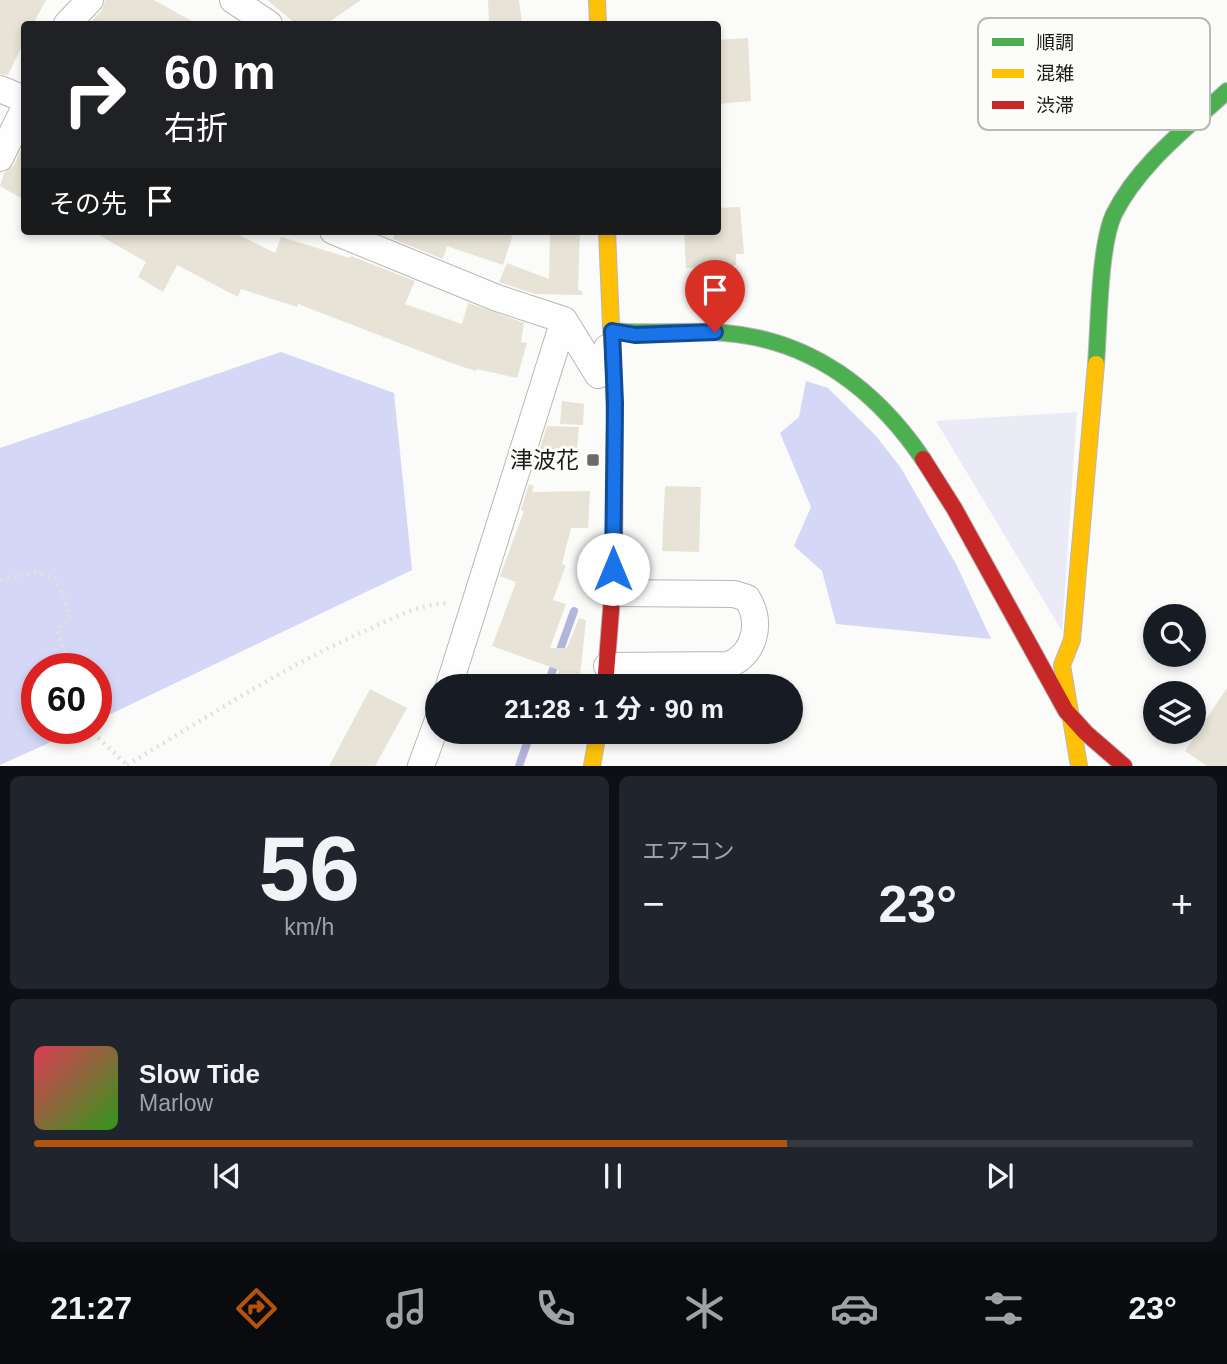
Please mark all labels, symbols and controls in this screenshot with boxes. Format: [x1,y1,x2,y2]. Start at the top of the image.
legend [978,18,1210,130]
text: 順調 [1036,32,1074,53]
text: 60 m [164,45,276,99]
icon: right [49,49,140,140]
text: 混雑 [1036,63,1074,84]
text: 渋滞 [1036,95,1074,116]
text: 右折 [164,110,228,146]
icon: arrive [141,182,179,220]
text: その先 [49,189,127,219]
pin [685,260,745,332]
icon: arrive [696,271,734,309]
place label: 津波花 [510,447,579,473]
marker: 津波花 [585,452,601,468]
position arrow [576,532,650,606]
map controls [1143,604,1206,744]
button: search [1143,604,1206,667]
speed limit sign: 60 [21,653,112,744]
button: layers [1143,681,1206,744]
text: 21:28 · 1 分 · 90 m [504,694,724,724]
text: 56 [259,818,360,919]
text: エアコン [643,838,735,864]
text: 23° [878,875,957,933]
text: − [643,883,665,925]
text: + [1171,883,1193,925]
text: km/h [284,914,334,940]
text: Slow Tide [139,1059,260,1089]
text: Marlow [139,1090,213,1116]
icon: previous [208,1157,246,1195]
icon: pause [594,1157,632,1195]
icon: next [981,1157,1019,1195]
icon: directions [232,1284,281,1333]
icon: music [382,1284,431,1333]
icon: phone [531,1284,580,1333]
icon: climate [680,1284,729,1333]
icon: car [830,1284,879,1333]
icon: filters [979,1284,1028,1333]
text: 21:27 [50,1290,132,1326]
text: 23° [1128,1290,1177,1326]

